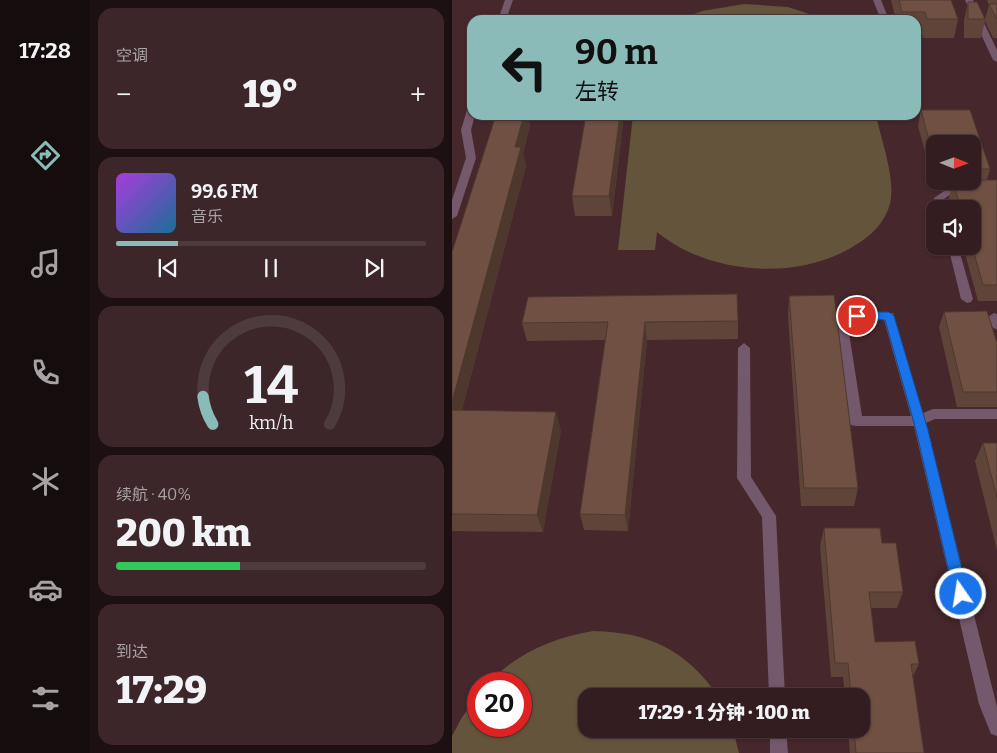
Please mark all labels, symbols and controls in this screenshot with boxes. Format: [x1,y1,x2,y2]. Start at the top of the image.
text: 90 m [575,31,658,73]
icon: left [492,35,557,100]
text: 17:28 [19,37,71,64]
text: 空调 [116,46,148,65]
text: 19° [243,71,299,117]
text: − [116,78,131,111]
text: + [410,78,426,111]
text: 左转 [575,78,619,105]
north arrow [926,135,981,190]
map controls [926,135,981,255]
icon: directions [28,138,63,173]
text: 99.6 FM [191,180,258,203]
button: sound [926,200,981,255]
text: 音乐 [191,207,223,226]
icon: music [28,246,63,281]
icon: previous [154,254,182,282]
icon: pause [257,254,285,282]
icon: next [360,254,388,282]
pin [836,295,878,337]
icon: arrive [843,302,871,330]
text: 14 [244,354,298,417]
icon: phone [28,355,63,390]
text: km/h [249,412,293,434]
icon: climate [28,464,63,499]
text: 续航 · 40% [116,485,191,504]
text: 200 km [116,510,251,556]
position arrow [934,567,986,619]
icon: car [28,572,63,607]
text: 到达 [116,642,148,661]
text: 17:29 [116,667,207,713]
speed limit sign: 20 [467,672,532,737]
icon: filters [28,681,63,716]
text: 17:29 · 1 分钟 · 100 m [638,701,810,724]

